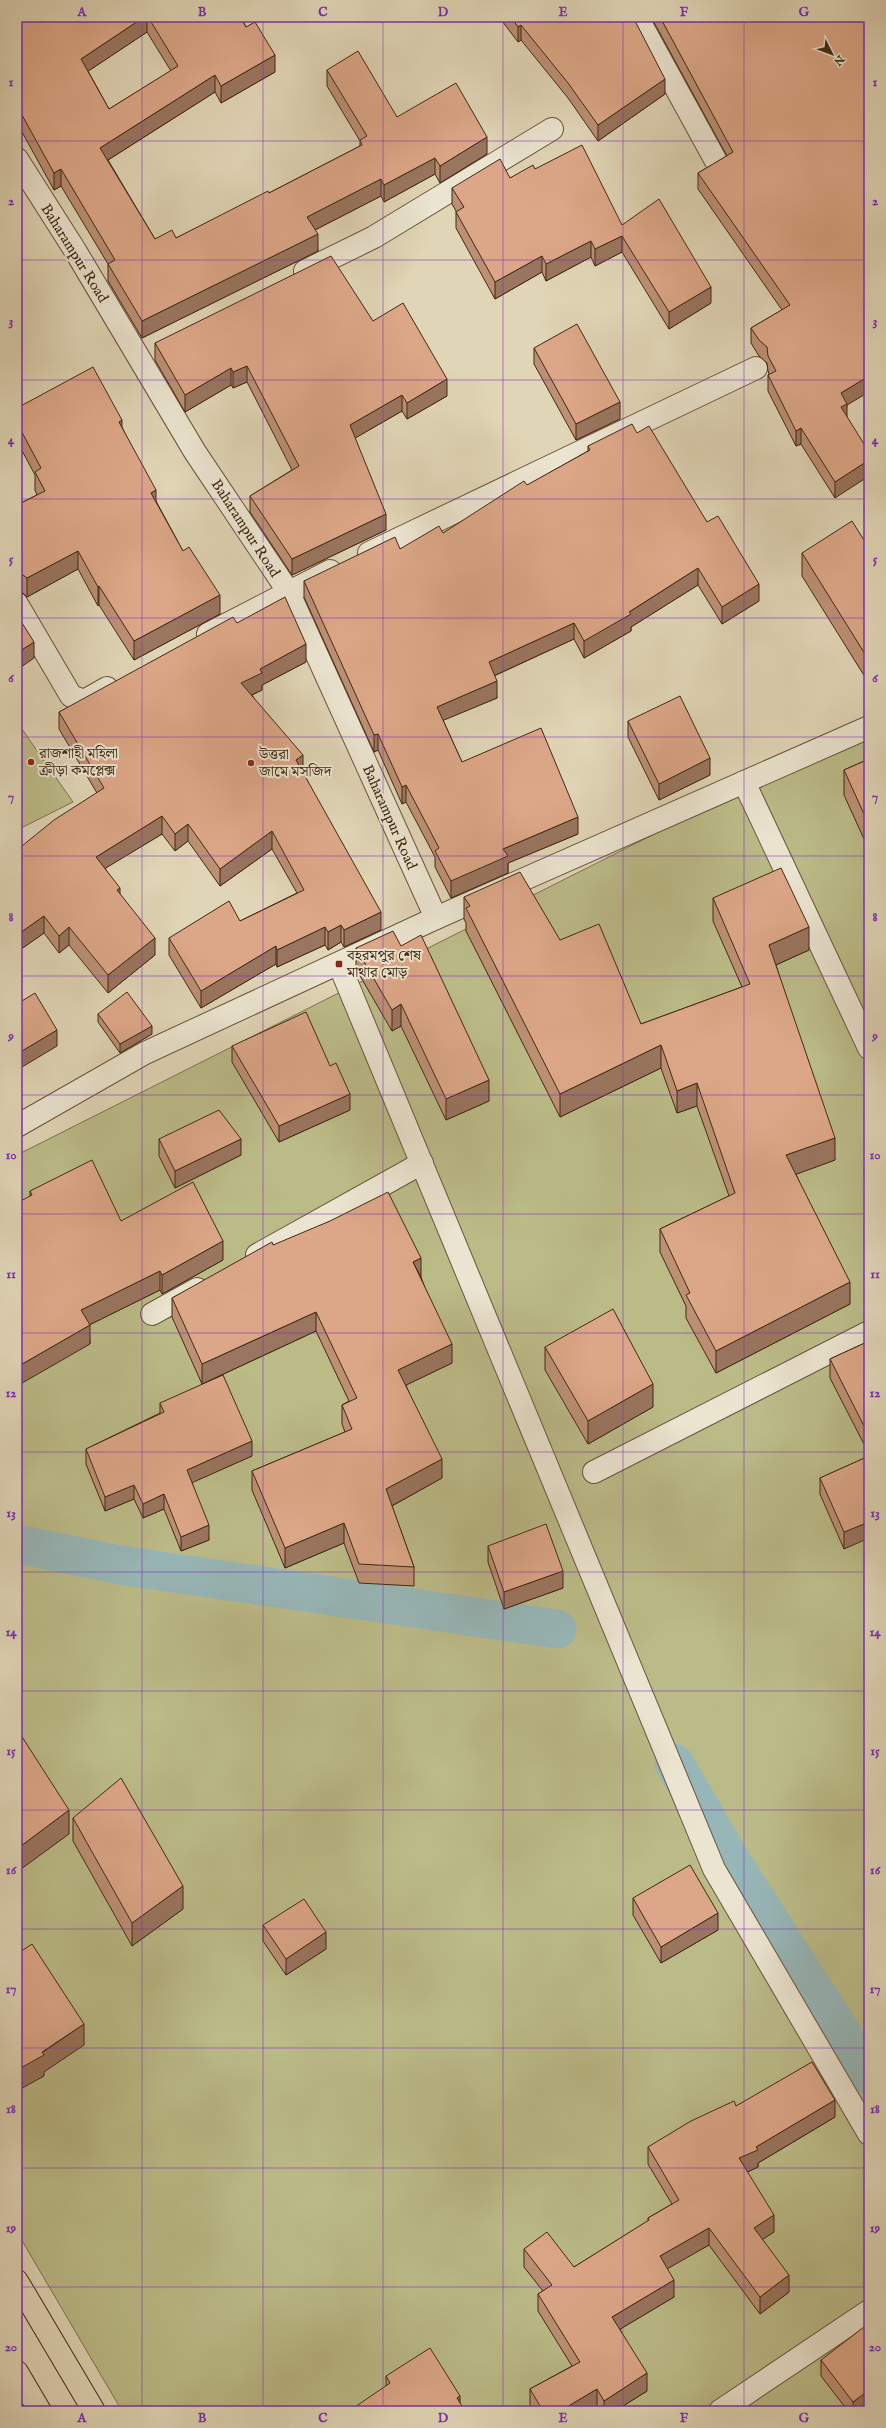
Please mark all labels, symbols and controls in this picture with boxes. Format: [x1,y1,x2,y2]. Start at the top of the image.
text: A [77,4,88,21]
text: B [198,4,207,21]
text: C [318,4,328,21]
text: D [438,4,449,21]
text: E [558,4,568,21]
text: F [680,4,689,21]
text: G [799,4,810,21]
north arrow [812,34,852,74]
text: N [830,51,848,69]
text: 1 [9,74,14,91]
text: 1 [873,74,878,91]
text: 2 [8,193,14,210]
text: 2 [872,193,878,210]
street label: Baharampur Road [37,200,113,307]
text: 3 [9,313,14,330]
text: 3 [873,313,878,330]
text: 4 [8,432,15,449]
text: 4 [872,432,879,449]
street label: Baharampur Road [207,476,285,582]
text: 5 [9,551,14,568]
text: 5 [873,551,878,568]
text: 6 [8,670,14,687]
text: 6 [872,670,878,687]
place label: রাজশাহী মহিলা ক্রীড়া কমপ্লেক্স [38,744,118,780]
place label: উত্তরা জামে মসজিদ [258,745,333,781]
marker: রাজশাহী মহিলা ক্রীড়া কমপ্লেক্স [26,757,36,767]
marker: উত্তরা জামে মসজিদ [246,758,256,768]
street label: Baharampur Road [358,762,422,874]
text: 7 [8,789,14,806]
text: 7 [872,789,878,806]
text: 8 [8,909,14,926]
text: 8 [872,909,878,926]
place label: বহরমপুর শেষ মাথার মোড় [346,946,422,982]
marker: বহরমপুর শেষ মাথার মোড় [334,959,344,969]
text: 9 [7,1028,14,1045]
text: 9 [871,1028,878,1045]
text: 10 [5,1147,17,1164]
text: 10 [869,1147,881,1164]
text: 11 [6,1266,16,1283]
text: 11 [870,1266,880,1283]
text: 12 [6,1385,16,1402]
text: 12 [870,1385,880,1402]
text: 13 [6,1505,16,1522]
text: 13 [870,1505,880,1522]
text: 14 [5,1624,17,1641]
text: 14 [869,1624,881,1641]
text: 15 [6,1743,16,1760]
text: 15 [870,1743,880,1760]
text: 16 [6,1862,17,1879]
text: 16 [870,1862,881,1879]
text: 17 [6,1981,16,1998]
text: 17 [870,1981,880,1998]
text: 18 [6,2101,16,2118]
text: 18 [870,2101,880,2118]
text: 19 [6,2220,17,2237]
text: 19 [870,2220,881,2237]
text: 20 [5,2339,17,2356]
text: 20 [869,2339,881,2356]
text: A [77,2410,88,2427]
text: B [198,2410,207,2427]
text: C [318,2410,328,2427]
text: D [438,2410,449,2427]
text: E [558,2410,568,2427]
text: F [680,2410,689,2427]
text: G [799,2410,810,2427]

